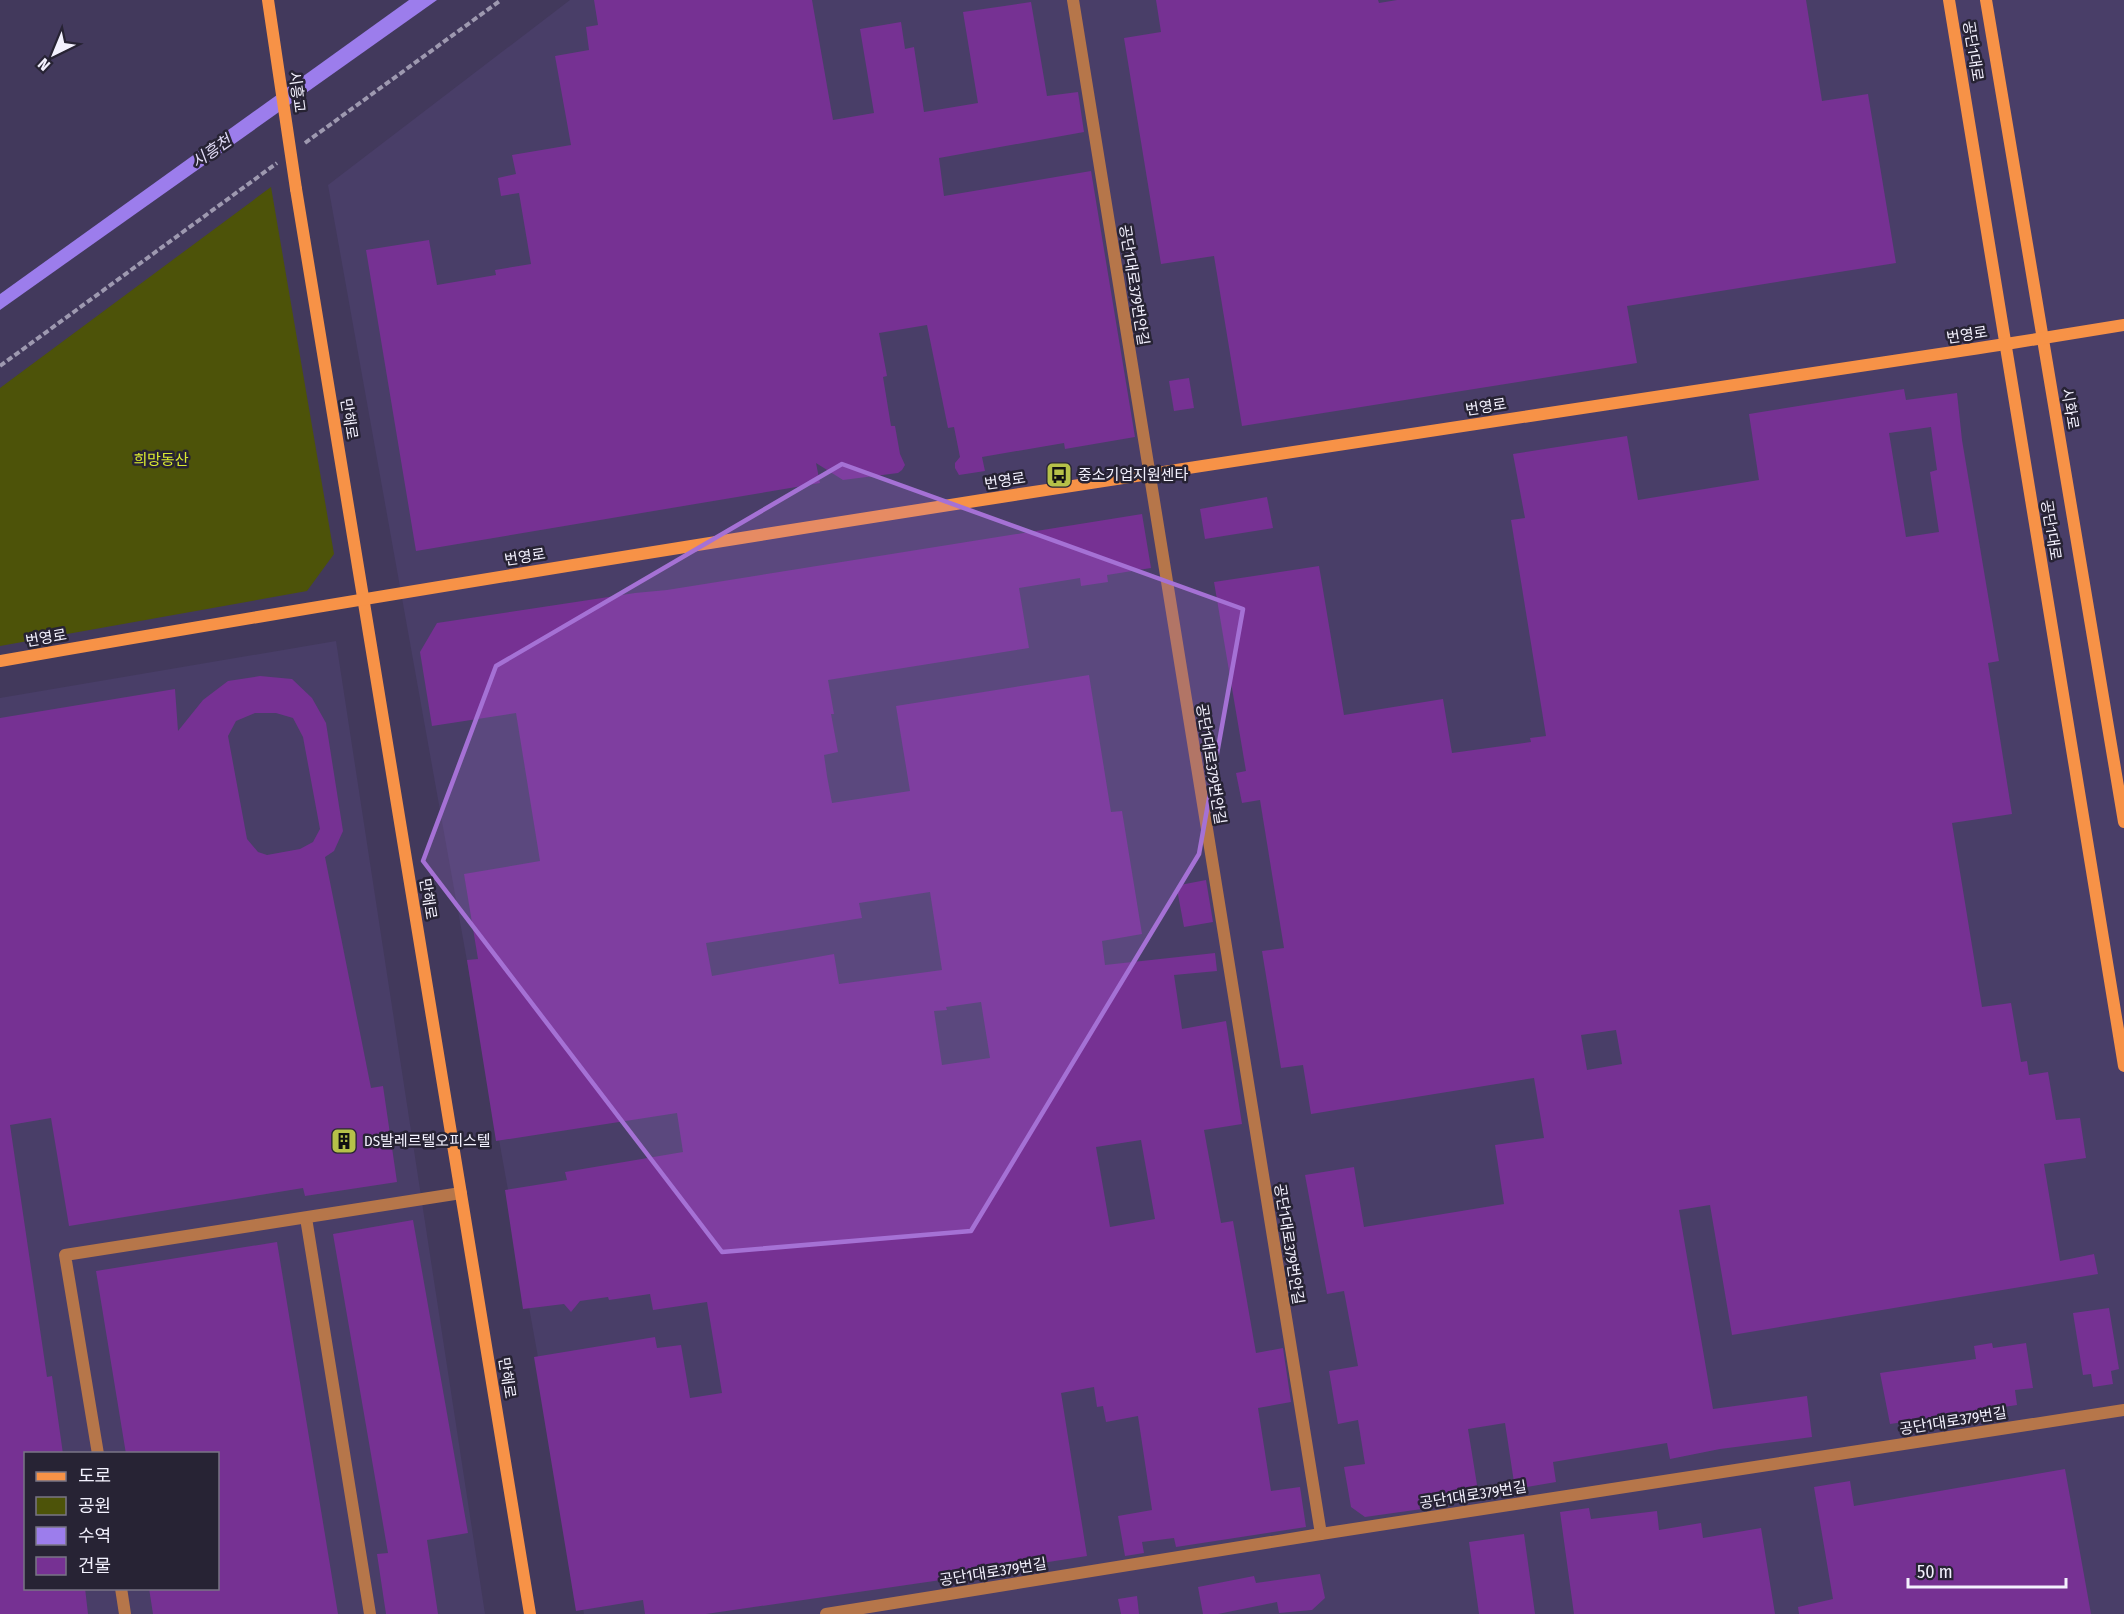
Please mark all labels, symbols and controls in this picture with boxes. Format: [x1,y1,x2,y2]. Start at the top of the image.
street label: 공단1대로 [1959,19,1987,83]
north arrow [24,24,84,84]
text: N [34,54,54,75]
street label: 시흥교 [285,70,309,114]
water label: 시흥천 [188,130,237,172]
street label: 공단1대로379번안길 [1116,223,1152,347]
street label: 번영로 [1945,323,1989,347]
street label: 시화로 [2058,387,2082,431]
street label: 번영로 [1464,395,1508,419]
street label: 만해로 [337,397,361,441]
park label: 희망동산 [133,451,189,469]
bus stop icon: 중소기업지원센타 [1044,460,1074,490]
place label: 중소기업지원센타 [1078,466,1189,484]
street label: 번영로 [983,469,1027,493]
street label: 공단1대로 [2037,498,2065,562]
street label: 번영로 [503,545,547,569]
street label: 번영로 [24,626,68,650]
street label: 공단1대로379번안길 [1193,702,1229,826]
street label: 만해로 [416,877,440,921]
building icon: DS발레르텔오피스텔 [329,1126,359,1156]
place label: DS발레르텔오피스텔 [364,1132,491,1150]
street label: 공단1대로379번안길 [1271,1182,1307,1306]
street label: 만해로 [495,1356,519,1400]
street label: 공단1대로379번길 [1898,1404,2008,1438]
legend [24,1452,219,1590]
text: 도로 [78,1465,111,1487]
street label: 공단1대로379번길 [1418,1478,1528,1512]
text: 공원 [78,1495,111,1517]
text: 수역 [78,1525,111,1547]
scale bar [1908,1551,2066,1589]
text: 건물 [78,1555,111,1577]
street label: 공단1대로379번길 [938,1555,1048,1589]
text: 50 m [1917,1561,1953,1583]

